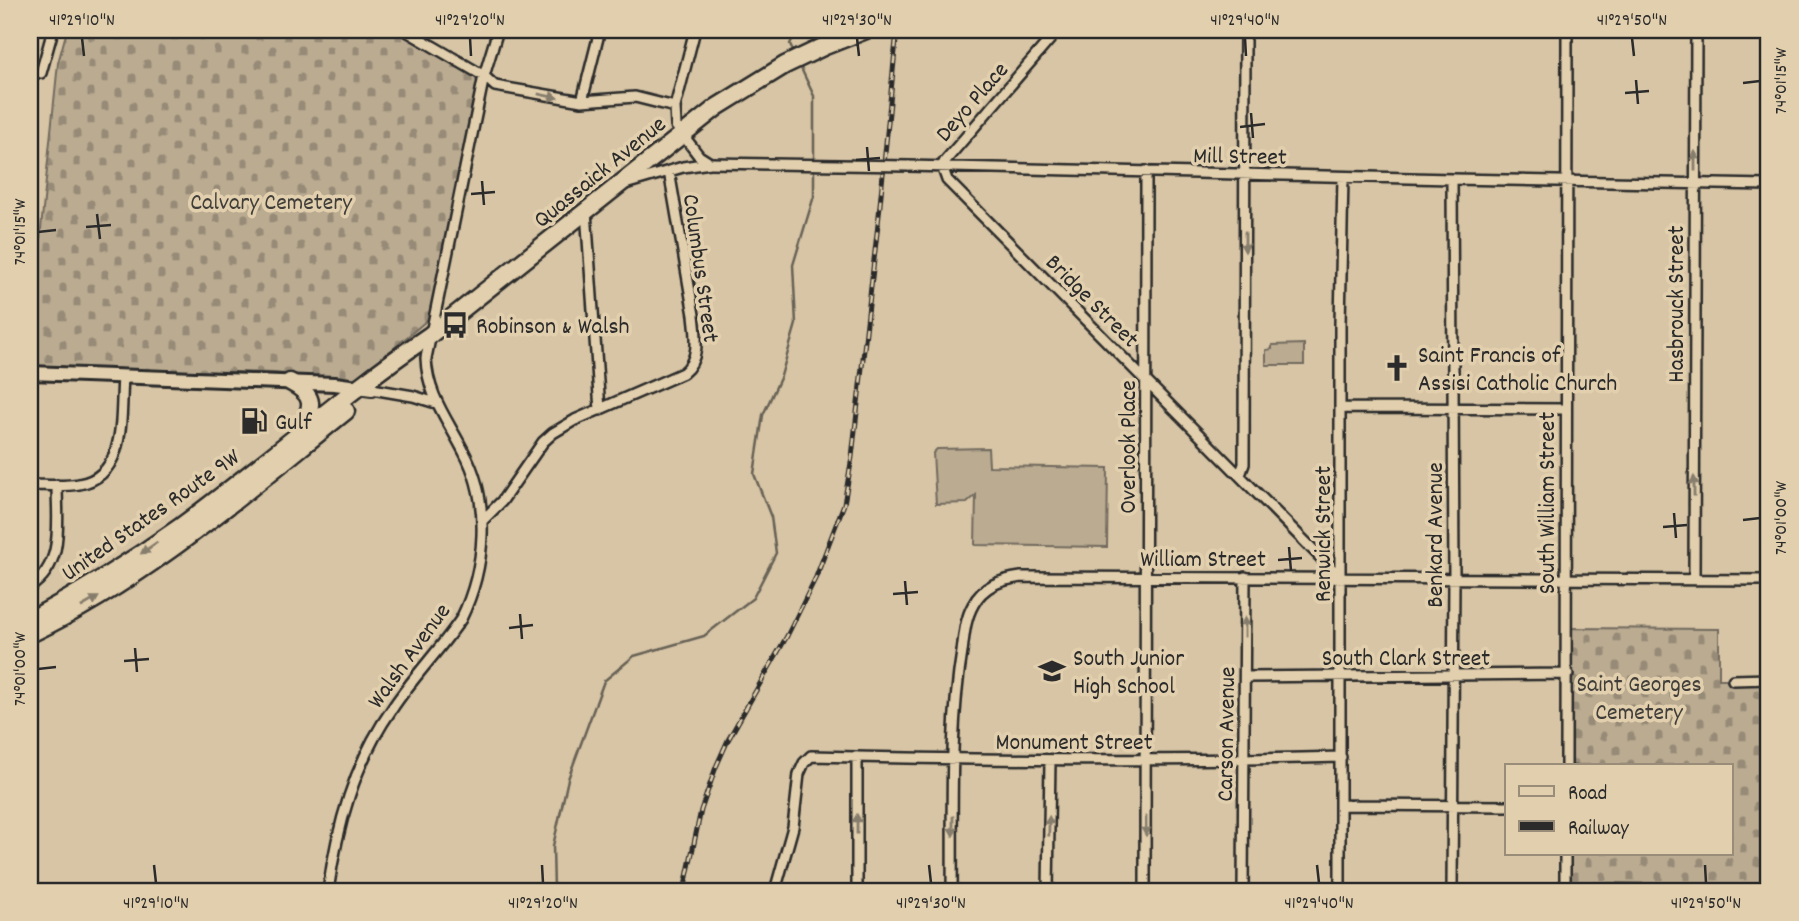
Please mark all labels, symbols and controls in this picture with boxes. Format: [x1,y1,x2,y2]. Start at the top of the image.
text: 41°29'10"N [49,9,115,34]
text: 41°29'20"N [435,9,505,34]
text: 41°29'30"N [822,9,892,34]
text: 41°29'40"N [1210,9,1280,34]
text: 41°29'50"N [1597,9,1667,34]
text: 74°01'15"W [1770,47,1795,114]
street label: Deyo Place [929,55,1018,151]
one-way arrow [537,91,559,102]
street label: Quassaick Avenue [527,109,675,238]
street label: Mill Street [1193,140,1287,176]
one-way arrow [1689,149,1701,171]
park label: Calvary Cemetery [190,187,353,221]
street label: Columbus Street [672,192,726,345]
text: 74°01'15"W [9,198,34,265]
street label: Hasbrouck Street [1661,225,1695,383]
one-way arrow [1239,232,1251,254]
street label: Bridge Street [1036,247,1146,357]
bus stop icon: Robinson & Walsh [440,310,470,340]
place label: Robinson & Walsh [476,311,630,345]
place label: Saint Francis of Assisi Catholic Church [1418,340,1617,402]
church icon: Saint Francis of Assisi Catholic Church [1382,353,1412,383]
street label: Overlook Place [1113,380,1147,514]
fuel station icon: Gulf [239,406,269,436]
place label: Gulf [275,407,312,441]
street label: South William Street [1532,412,1566,594]
street label: United States Route 9W [55,442,248,591]
street label: Benkard Avenue [1420,462,1454,608]
street label: Renwick Street [1308,466,1342,602]
one-way arrow [1688,475,1700,497]
text: 74°01'00"W [1770,480,1795,555]
one-way arrow [140,541,158,555]
street label: William Street [1140,544,1266,578]
one-way arrow [80,596,99,608]
street label: Walsh Avenue [361,597,460,717]
one-way arrow [1239,616,1251,638]
text: 74°01'00"W [9,631,34,706]
place label: South Junior High School [1073,643,1184,705]
street label: South Clark Street [1322,643,1490,677]
school or university icon: South Junior High School [1037,656,1067,686]
street label: Carson Avenue [1210,666,1246,802]
park label: Saint Georges Cemetery [1576,669,1702,731]
street label: Monument Street [996,727,1153,761]
legend [1505,764,1732,855]
text: Road [1568,780,1607,810]
one-way arrow [851,813,863,835]
one-way arrow [1043,814,1055,836]
one-way arrow [947,815,959,837]
one-way arrow [1140,815,1152,837]
text: Railway [1568,815,1629,845]
text: 41°29'10"N [123,892,189,917]
text: 41°29'20"N [508,892,578,917]
text: 41°29'30"N [896,892,966,917]
text: 41°29'40"N [1284,892,1354,917]
text: 41°29'50"N [1671,892,1741,917]

